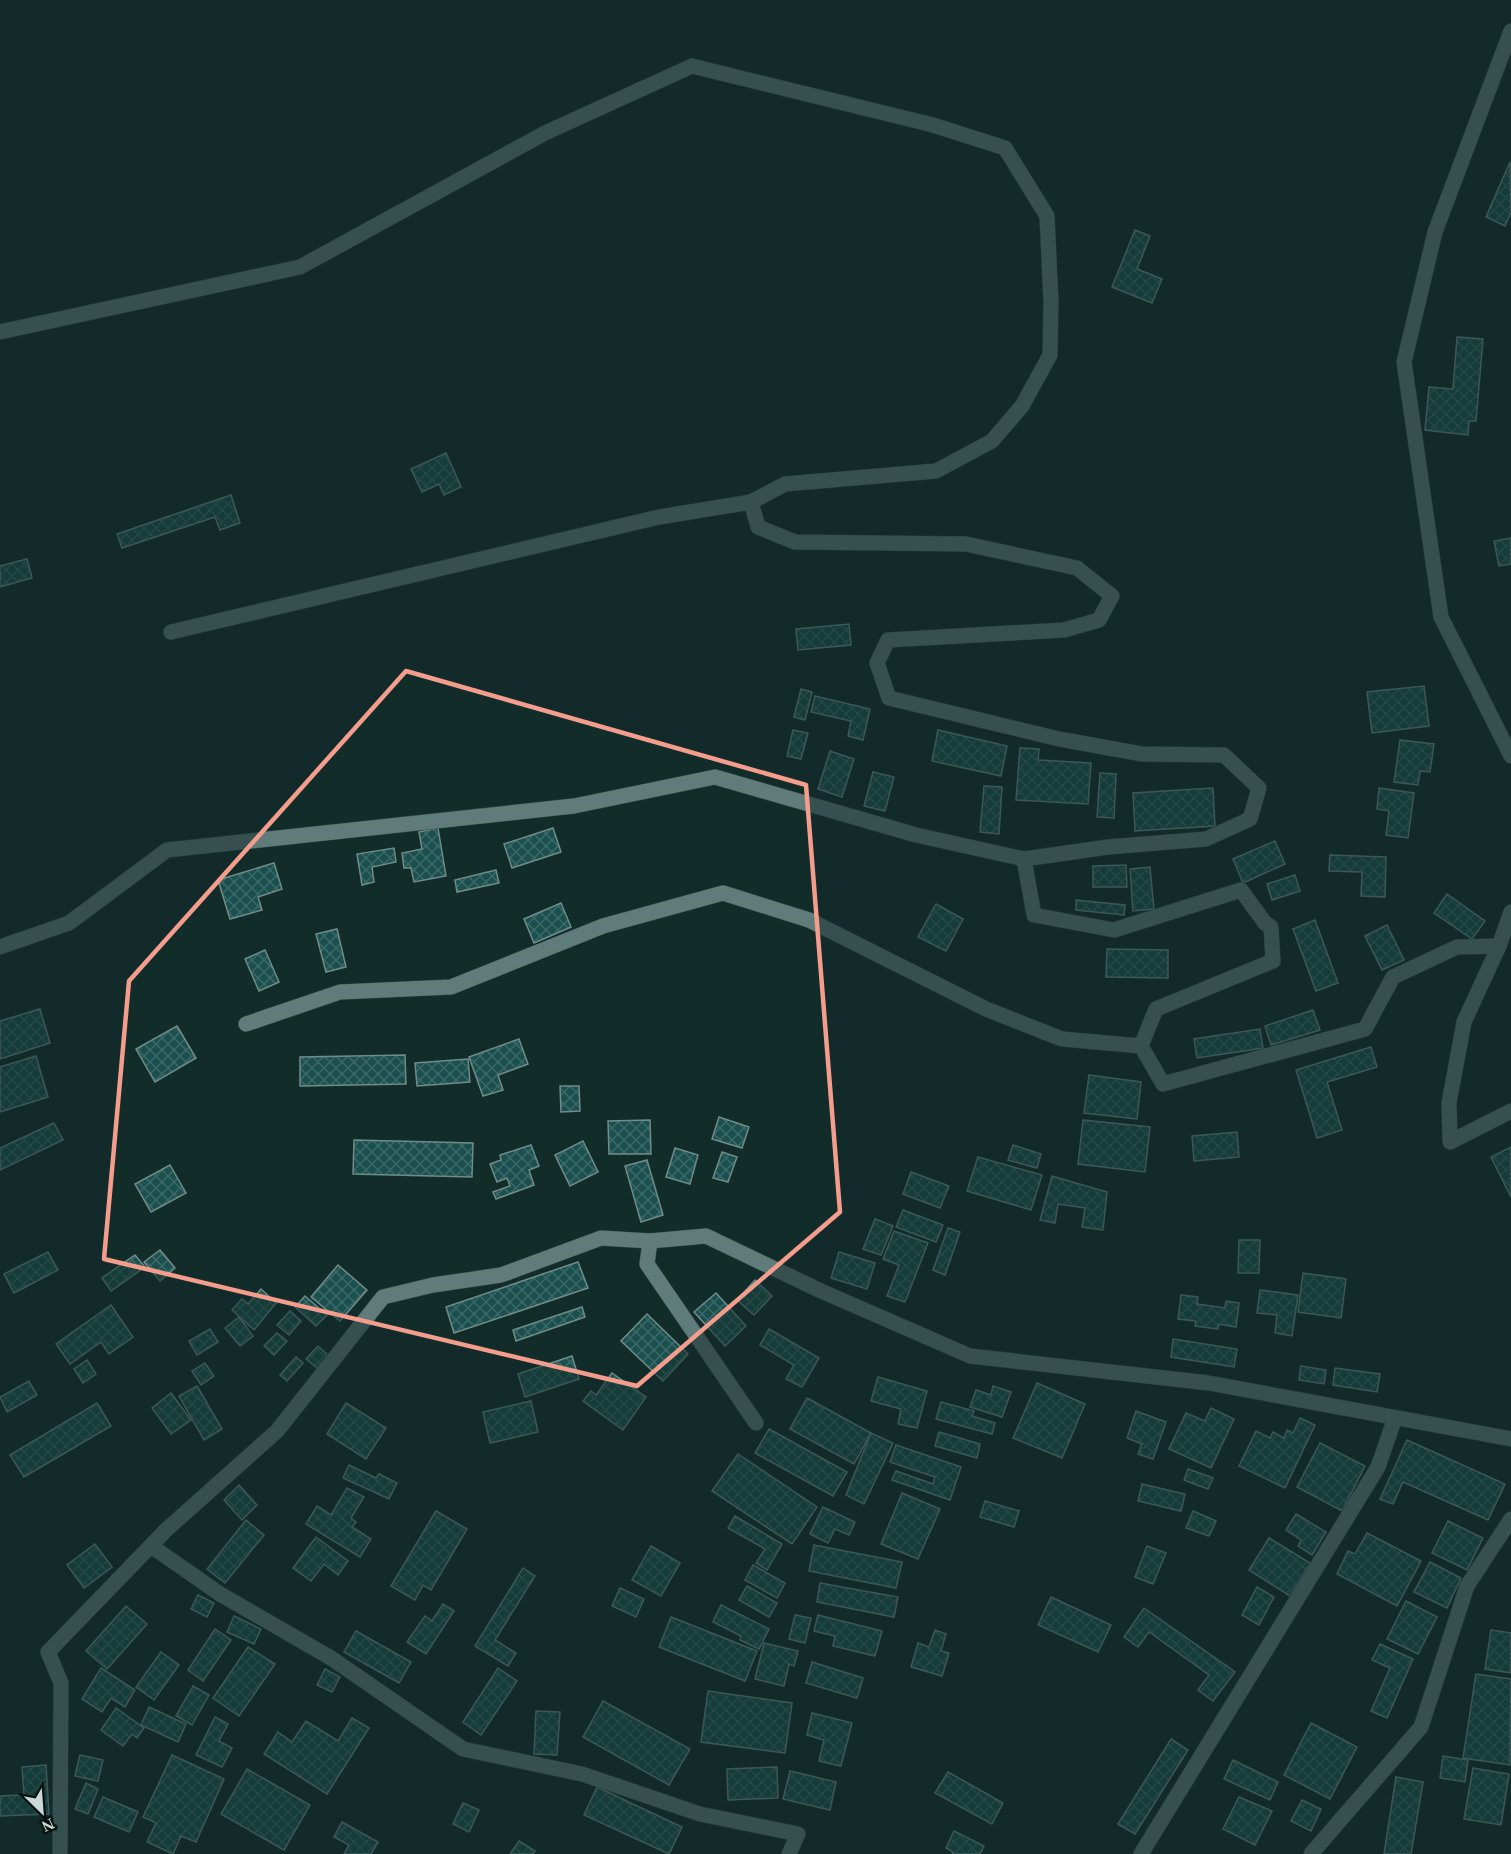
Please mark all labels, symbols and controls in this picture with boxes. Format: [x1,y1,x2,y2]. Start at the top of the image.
north arrow [12,1782,72,1842]
text: N [39,1815,57,1835]

